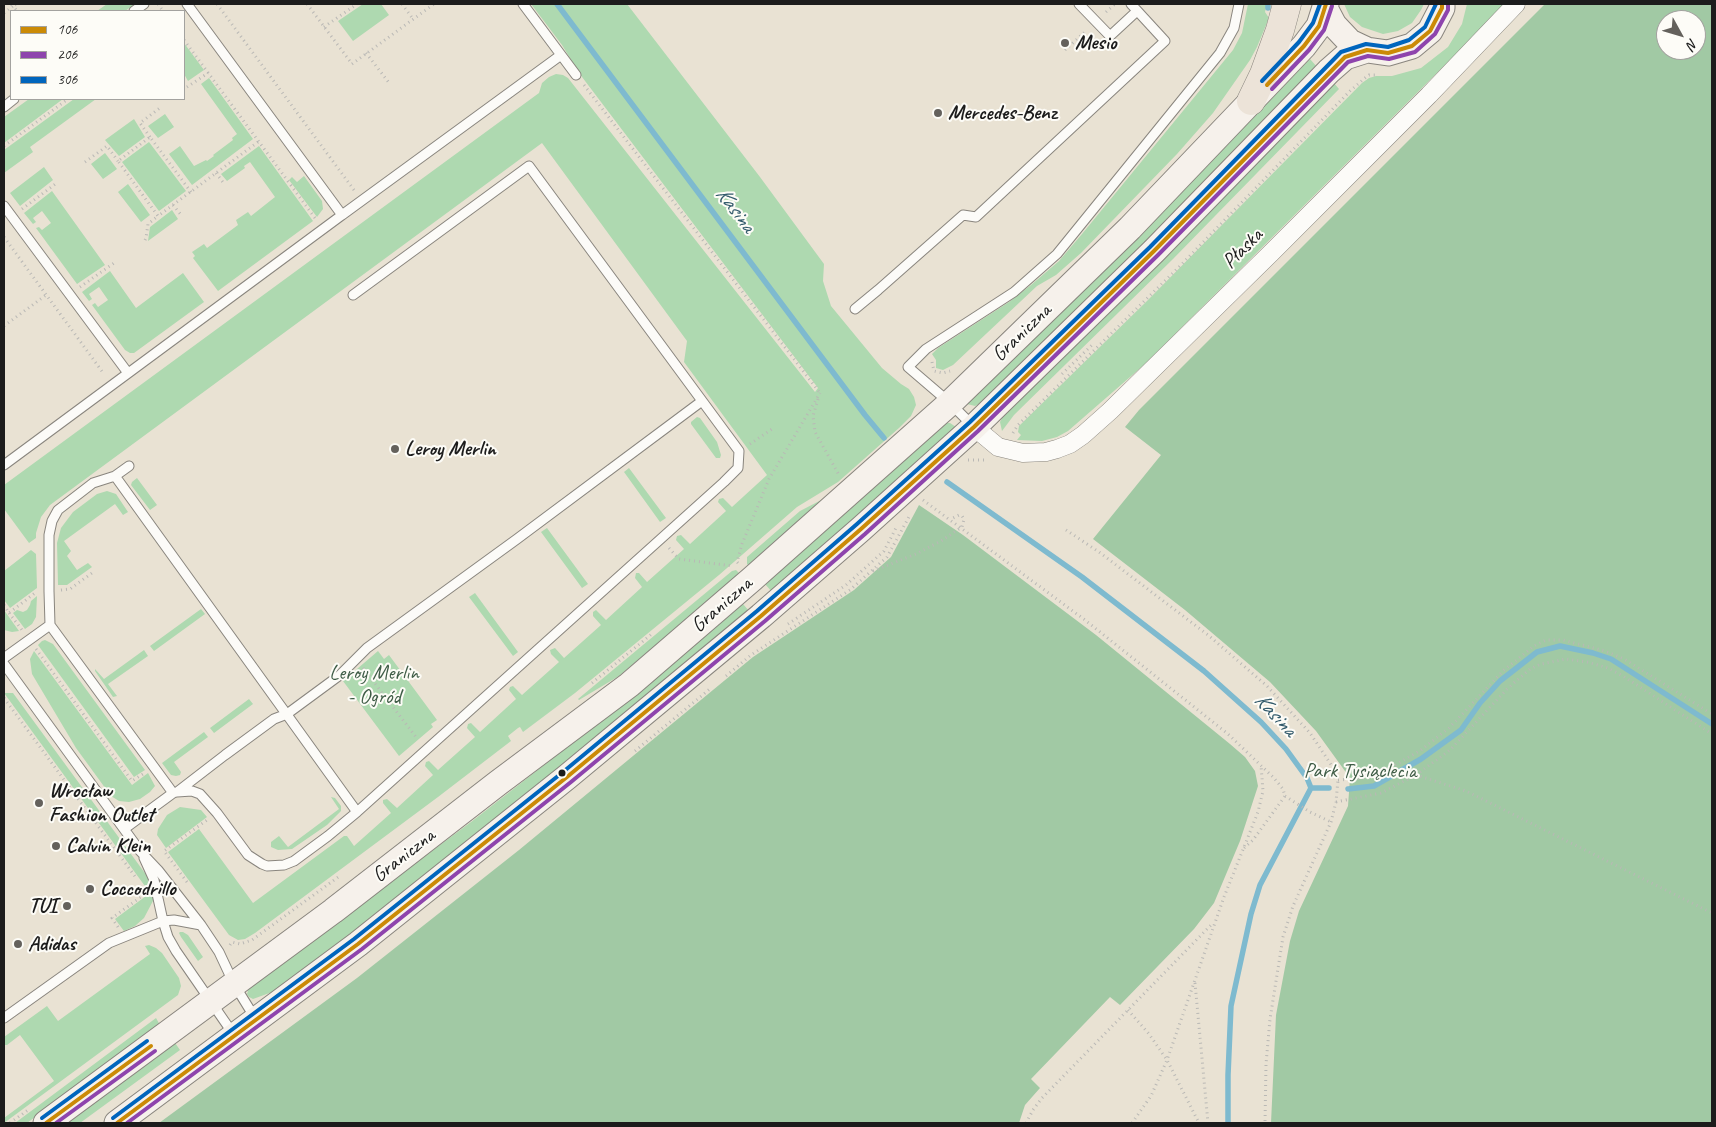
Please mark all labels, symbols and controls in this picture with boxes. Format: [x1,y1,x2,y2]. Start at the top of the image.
legend [10,10,185,100]
north arrow [1656,10,1706,60]
text: 106 [57,20,77,39]
place label: Mesio [1075,30,1116,56]
text: N [1683,35,1702,53]
marker: Mesio [1059,37,1071,49]
text: 206 [57,45,77,64]
text: 306 [57,70,77,89]
place label: Mercedes-Benz [948,100,1056,126]
marker: Mercedes-Benz [932,107,944,119]
water label: Kasina [709,182,761,238]
street label: Płaska [1218,224,1268,274]
street label: Graniczna [987,299,1057,367]
place label: Leroy Merlin [405,436,496,462]
marker: Leroy Merlin [389,443,401,455]
street label: Graniczna [686,572,758,638]
park label: Leroy Merlin - Ogród [329,660,419,710]
water label: Kasina [1248,688,1302,742]
park label: Park Tysiąclecia [1304,758,1416,784]
unlabelled marker [557,768,567,778]
place label: Wrocław Fashion Outlet [49,778,154,828]
marker: Wrocław Fashion Outlet [33,797,45,809]
street label: Graniczna [368,824,440,888]
place label: Calvin Klein [66,833,150,859]
marker: Calvin Klein [50,840,62,852]
place label: Coccodrillo [100,876,176,902]
marker: Coccodrillo [84,883,96,895]
place label: TUI [29,893,57,919]
marker: TUI [61,900,73,912]
place label: Adidas [28,931,76,957]
marker: Adidas [12,938,24,950]

